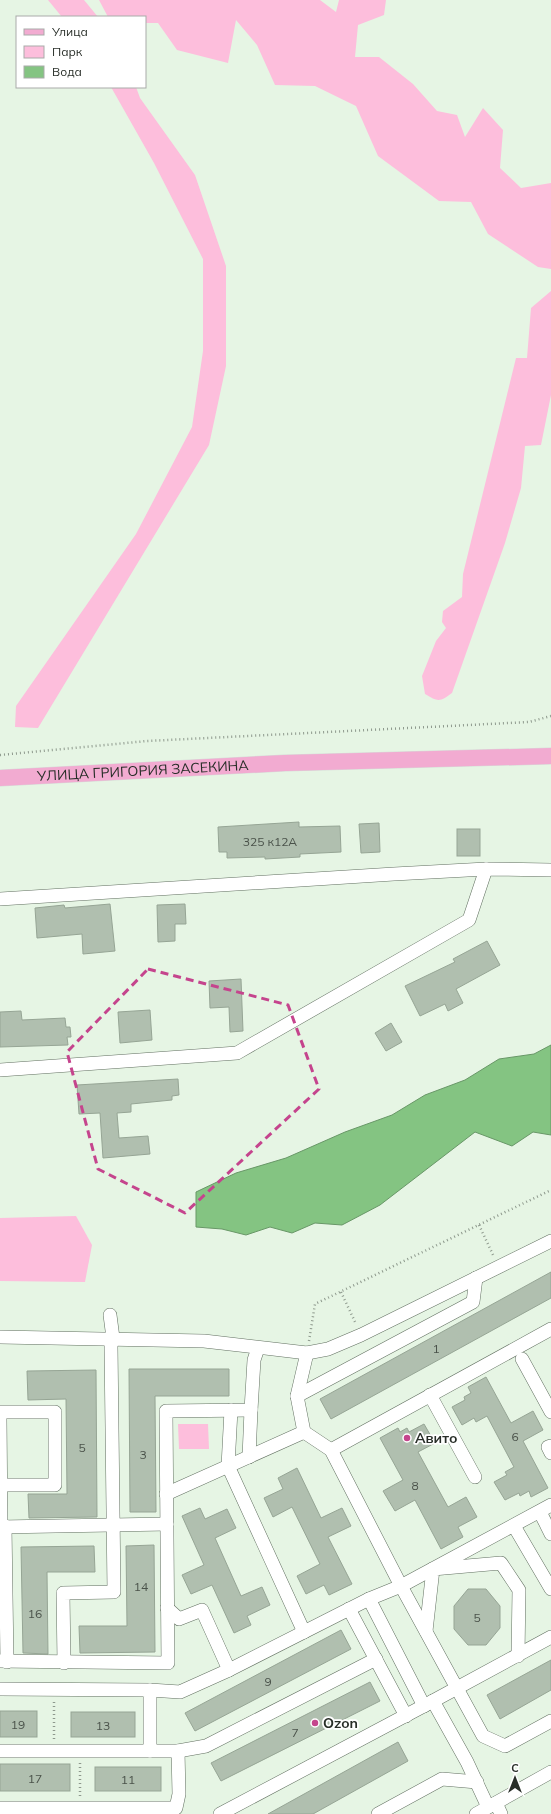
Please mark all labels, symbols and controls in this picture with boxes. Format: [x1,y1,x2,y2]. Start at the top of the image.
legend [16,16,146,88]
text: Улица [51,24,88,39]
text: Парк [52,44,83,59]
text: Вода [52,64,82,79]
street label: УЛИЦА ГРИГОРИЯ ЗАСЕКИНА [36,756,250,785]
house number: 325 к12А [243,834,297,849]
house number: 1 [432,1341,440,1356]
place label: Авито [415,1429,457,1447]
house number: 6 [511,1429,519,1444]
marker: Авито [402,1433,412,1443]
house number: 5 [78,1440,86,1455]
house number: 3 [139,1447,147,1462]
house number: 8 [411,1478,419,1493]
house number: 14 [134,1579,148,1594]
house number: 16 [28,1606,42,1621]
house number: 5 [473,1610,481,1625]
house number: 9 [264,1674,272,1689]
place label: Ozon [323,1714,358,1732]
house number: 19 [11,1717,25,1732]
house number: 13 [96,1718,110,1733]
marker: Ozon [310,1718,320,1728]
house number: 7 [291,1725,299,1740]
north arrow [495,1758,535,1798]
text: С [511,1761,519,1775]
house number: 17 [28,1771,42,1786]
house number: 11 [121,1772,135,1787]

